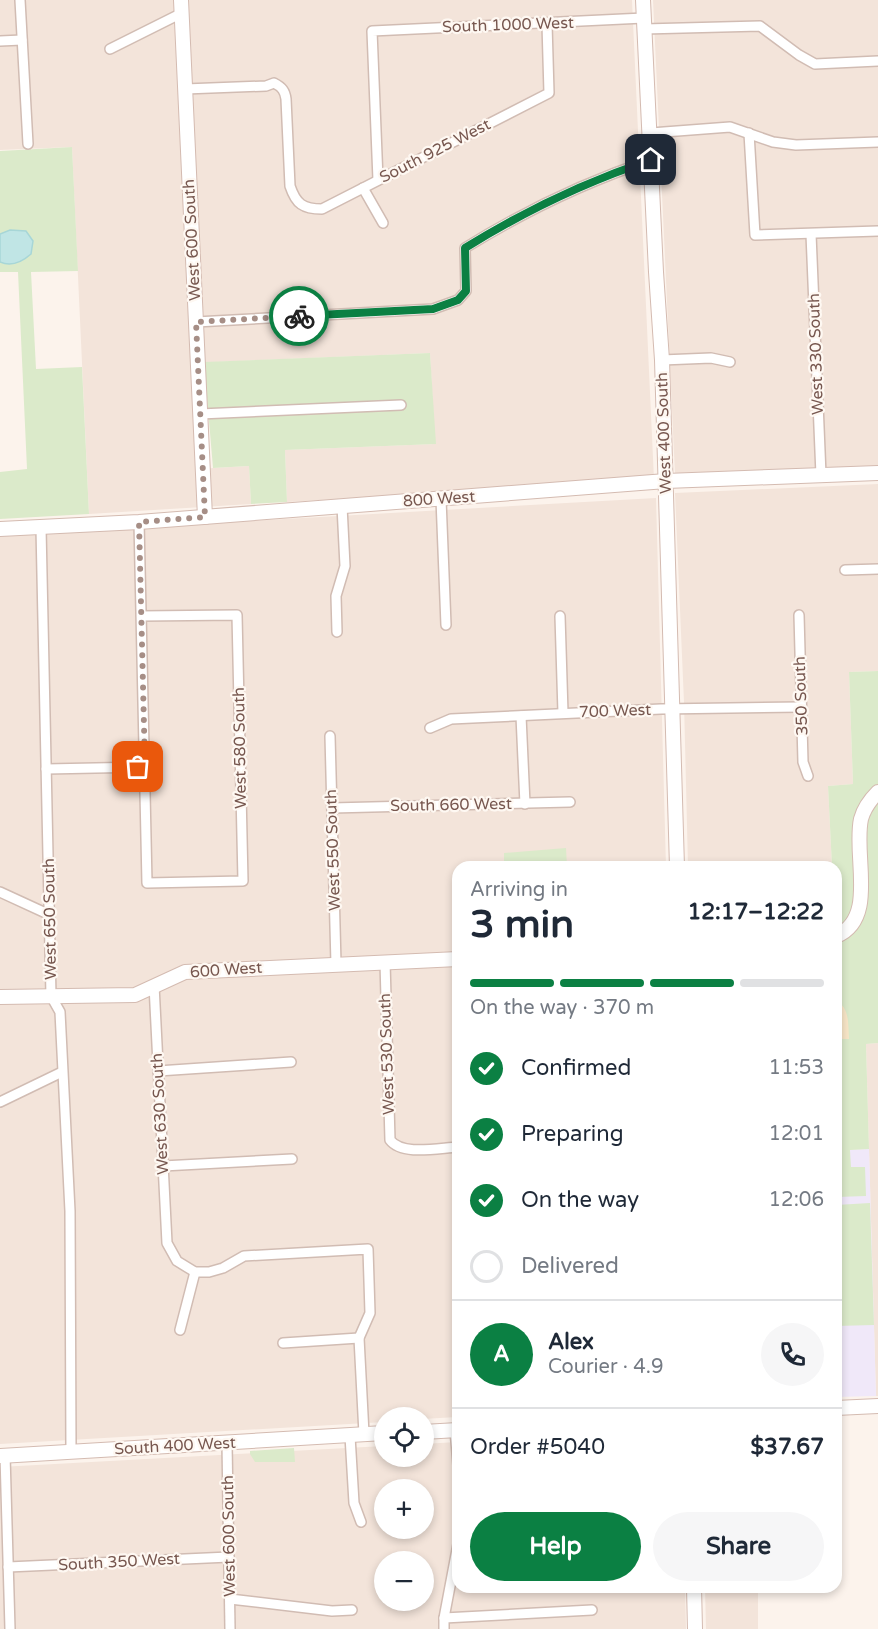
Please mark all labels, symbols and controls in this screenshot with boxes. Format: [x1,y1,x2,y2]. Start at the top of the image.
street label: South 1000 West [442,13,574,37]
street label: South 925 West [376,114,494,188]
pin [625,134,676,185]
icon: home [634,143,667,176]
street label: West 600 South [179,179,205,301]
courier [269,286,329,346]
street label: West 330 South [804,293,828,415]
icon: bike [283,300,316,333]
street label: West 400 South [652,372,676,494]
street label: 800 West [402,486,476,512]
street label: 350 South [790,656,812,736]
street label: West 580 South [229,687,251,809]
street label: 700 West [578,700,652,722]
pin [112,741,163,792]
icon: bag [121,750,154,783]
street label: West 550 South [321,789,345,911]
street label: South 660 West [390,794,512,816]
street label: West 650 South [39,858,61,980]
text: Arriving in [470,878,568,902]
text: 12:17–12:22 [687,899,824,925]
text: 3 min [470,901,574,948]
street label: 600 West [189,957,263,983]
street label: West 530 South [375,993,399,1115]
text: On the way · 370 m [470,996,654,1020]
icon: check [470,1052,503,1085]
street label: West 630 South [147,1053,173,1175]
text: Confirmed [521,1055,631,1081]
text: 11:53 [769,1056,824,1080]
icon: check [470,1118,503,1151]
text: Preparing [521,1121,624,1147]
text: 12:01 [769,1122,824,1146]
icon: check [470,1184,503,1217]
text: On the way [521,1187,639,1213]
text: 12:06 [769,1188,824,1212]
text: Delivered [521,1253,619,1279]
button: phone [761,1323,824,1386]
text: Alex [548,1329,594,1355]
text: A [493,1341,510,1367]
text: Courier · 4.9 [548,1355,663,1379]
map controls [374,1407,434,1611]
button: locate [374,1407,434,1467]
street label: South 400 West [114,1433,236,1459]
text: Order #5040 [470,1434,605,1460]
text: $37.67 [751,1434,824,1460]
street label: West 600 South [218,1475,240,1597]
button: + [374,1479,434,1539]
button: Help [470,1512,641,1581]
button: Share [653,1512,824,1581]
street label: South 350 West [58,1549,180,1575]
button: − [374,1551,434,1611]

